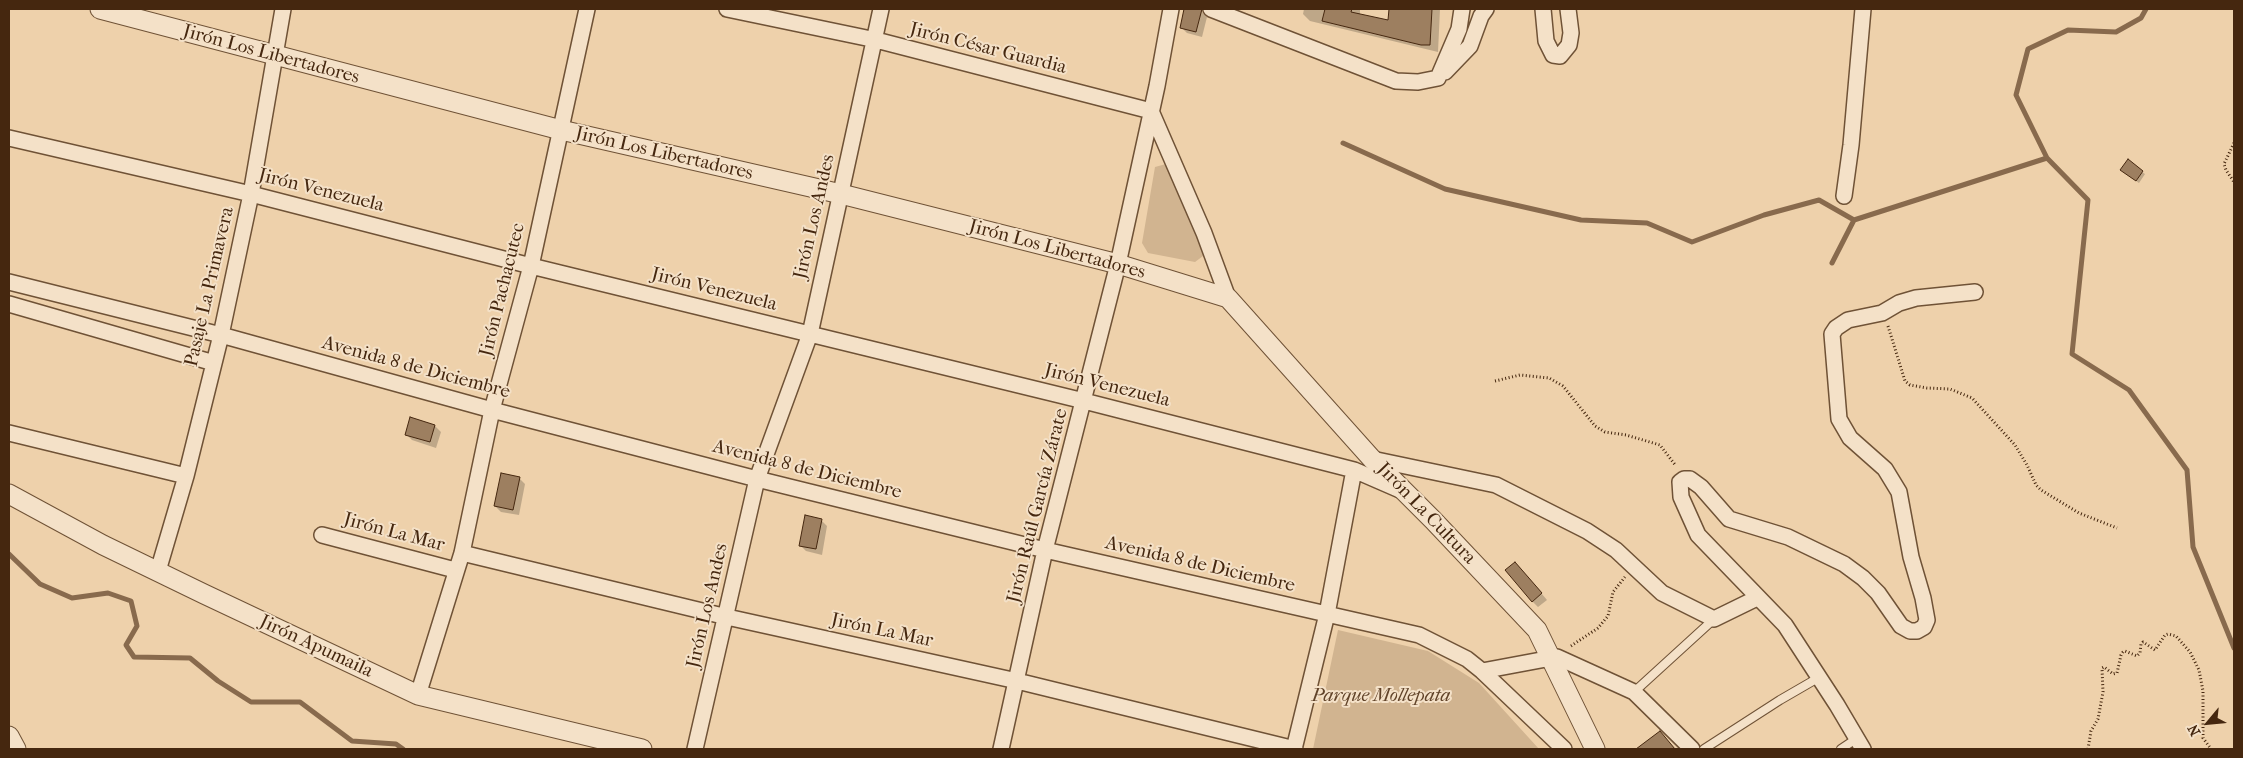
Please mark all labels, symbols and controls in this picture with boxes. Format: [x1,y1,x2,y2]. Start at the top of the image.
street label: Jirón César Guardia [907,18,1069,80]
street label: Jirón Los Libertadores [180,20,362,90]
street label: Jirón Los Libertadores [573,122,755,186]
street label: Jirón Los Andes [790,152,840,282]
street label: Jirón Venezuela [256,164,386,218]
street label: Pasaje La Primavera [181,205,239,369]
street label: Jirón Los Libertadores [966,215,1148,285]
street label: Jirón Pachacutec [475,221,531,359]
street label: Jirón Venezuela [649,263,779,317]
street label: Avenida 8 de Diciembre [319,332,513,404]
street label: Jirón Venezuela [1042,359,1172,413]
street label: Jirón Raúl García Zárate [1003,406,1073,606]
street label: Avenida 8 de Diciembre [710,436,904,504]
street label: Jirón La Cultura [1372,458,1480,570]
street label: Jirón La Mar [341,509,447,557]
street label: Avenida 8 de Diciembre [1103,532,1297,598]
street label: Jirón Los Andes [683,541,733,671]
street label: Jirón La Mar [829,609,935,653]
street label: Jirón Apumaila [256,611,376,683]
park label: Parque Mollepata [1312,685,1450,707]
north arrow [2183,698,2233,748]
text: N [2184,722,2204,739]

